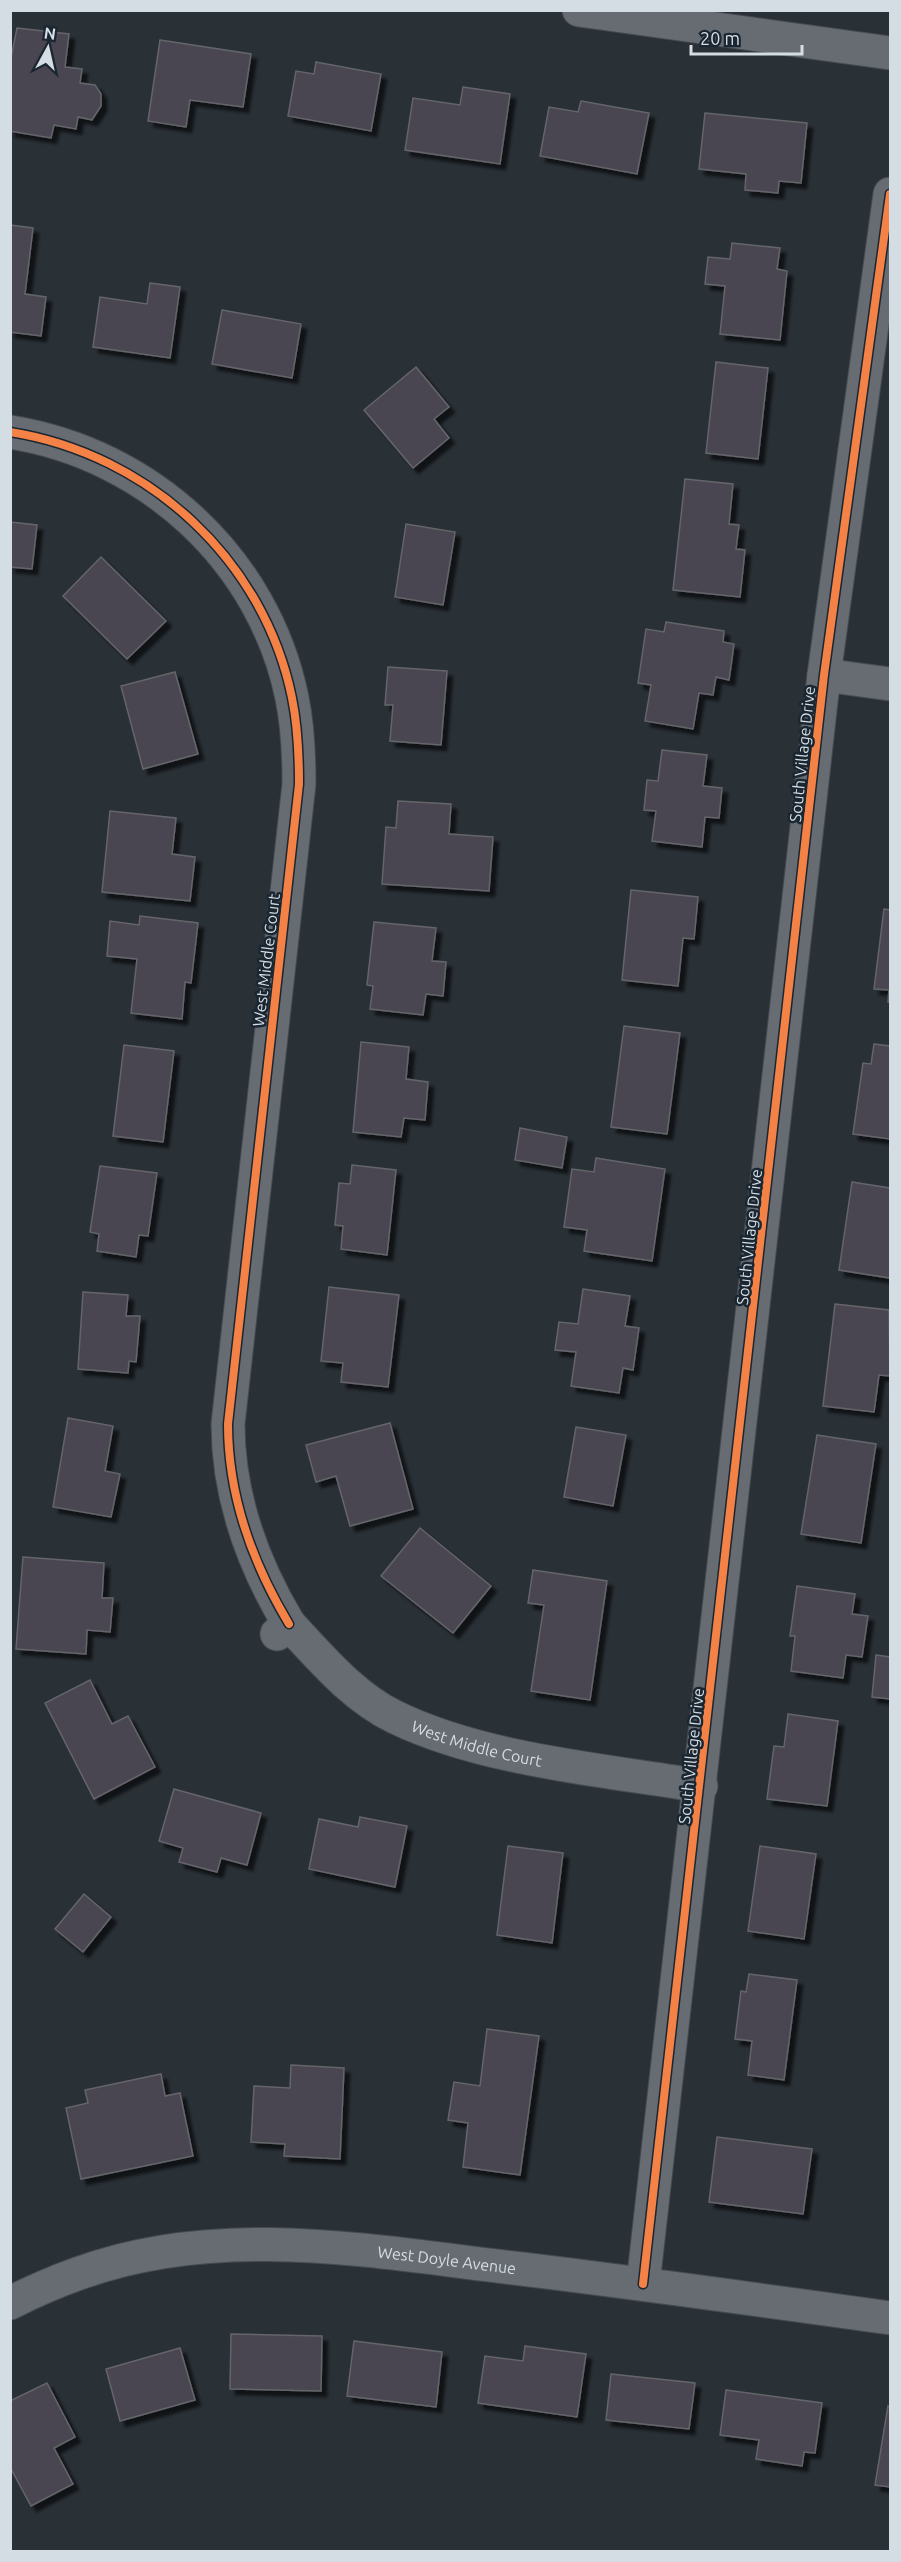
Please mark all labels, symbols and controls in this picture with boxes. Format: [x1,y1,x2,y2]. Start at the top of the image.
north arrow [18,18,78,78]
scale bar [691,18,802,56]
text: N [43,23,57,43]
text: 20 m [700,28,740,48]
street label: South Village Drive [786,685,818,823]
street label: West Middle Court [249,892,283,1028]
street label: South Village Drive [733,1168,765,1306]
street label: South Village Drive [675,1687,707,1825]
street label: West Middle Court [409,1717,544,1770]
street label: West Doyle Avenue [377,2242,517,2277]

